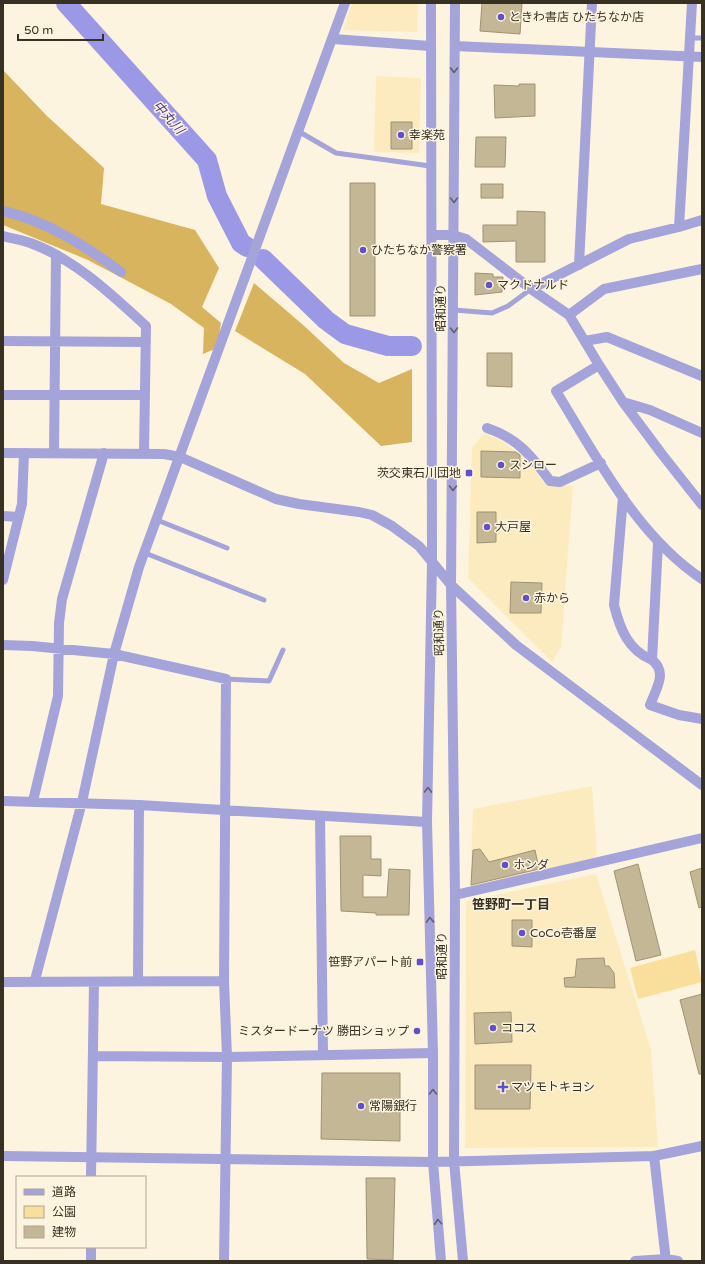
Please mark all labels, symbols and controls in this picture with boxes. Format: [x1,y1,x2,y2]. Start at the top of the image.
place label: ときわ書店 ひたちなか店 [509,10,644,24]
marker: ときわ書店 ひたちなか店 [496,12,506,22]
scale bar [18,16,103,42]
text: 50 m [24,23,53,37]
one-way arrow [450,67,458,73]
water label: 中丸川 [149,98,189,139]
place label: 幸楽苑 [409,128,445,142]
marker: 幸楽苑 [396,130,406,140]
one-way arrow [450,197,458,203]
place label: ひたちなか警察署 [371,243,467,257]
marker: ひたちなか警察署 [358,245,368,255]
place label: マクドナルド [497,278,569,292]
marker: マクドナルド [484,280,494,290]
street label: 昭和通り [434,284,448,332]
one-way arrow [450,327,458,333]
place label: スシロー [509,458,557,472]
marker: スシロー [496,460,506,470]
place label: 茨交東石川団地 [377,466,461,480]
marker: 茨交東石川団地 [464,468,474,478]
one-way arrow [449,485,457,491]
place label: 大戸屋 [495,520,531,534]
marker: 大戸屋 [482,522,492,532]
place label: 赤から [534,591,570,605]
marker: 赤から [521,593,531,603]
street label: 昭和通り [432,608,446,656]
one-way arrow [424,787,432,793]
place label: ホンダ [513,858,549,872]
marker: ホンダ [500,860,510,870]
district label: 笹野町一丁目 [472,897,550,913]
one-way arrow [425,917,434,923]
place label: CoCo壱番屋 [530,926,597,940]
marker: CoCo壱番屋 [517,928,527,938]
street label: 昭和通り [435,932,449,980]
place label: 笹野アパート前 [328,955,412,969]
marker: 笹野アパート前 [415,957,425,967]
place label: ココス [501,1021,537,1035]
marker: ココス [488,1023,498,1033]
place label: ミスタードーナツ 勝田ショップ [238,1024,409,1038]
marker: ミスタードーナツ 勝田ショップ [412,1026,422,1036]
place label: マツモトキヨシ [511,1080,595,1094]
marker: マツモトキヨシ [498,1082,508,1092]
one-way arrow [429,1089,437,1095]
place label: 常陽銀行 [369,1099,417,1113]
marker: 常陽銀行 [356,1101,366,1111]
legend [16,1176,146,1248]
text: 道路 [52,1185,76,1199]
text: 公園 [52,1205,76,1219]
one-way arrow [433,1219,442,1225]
text: 建物 [52,1225,76,1239]

